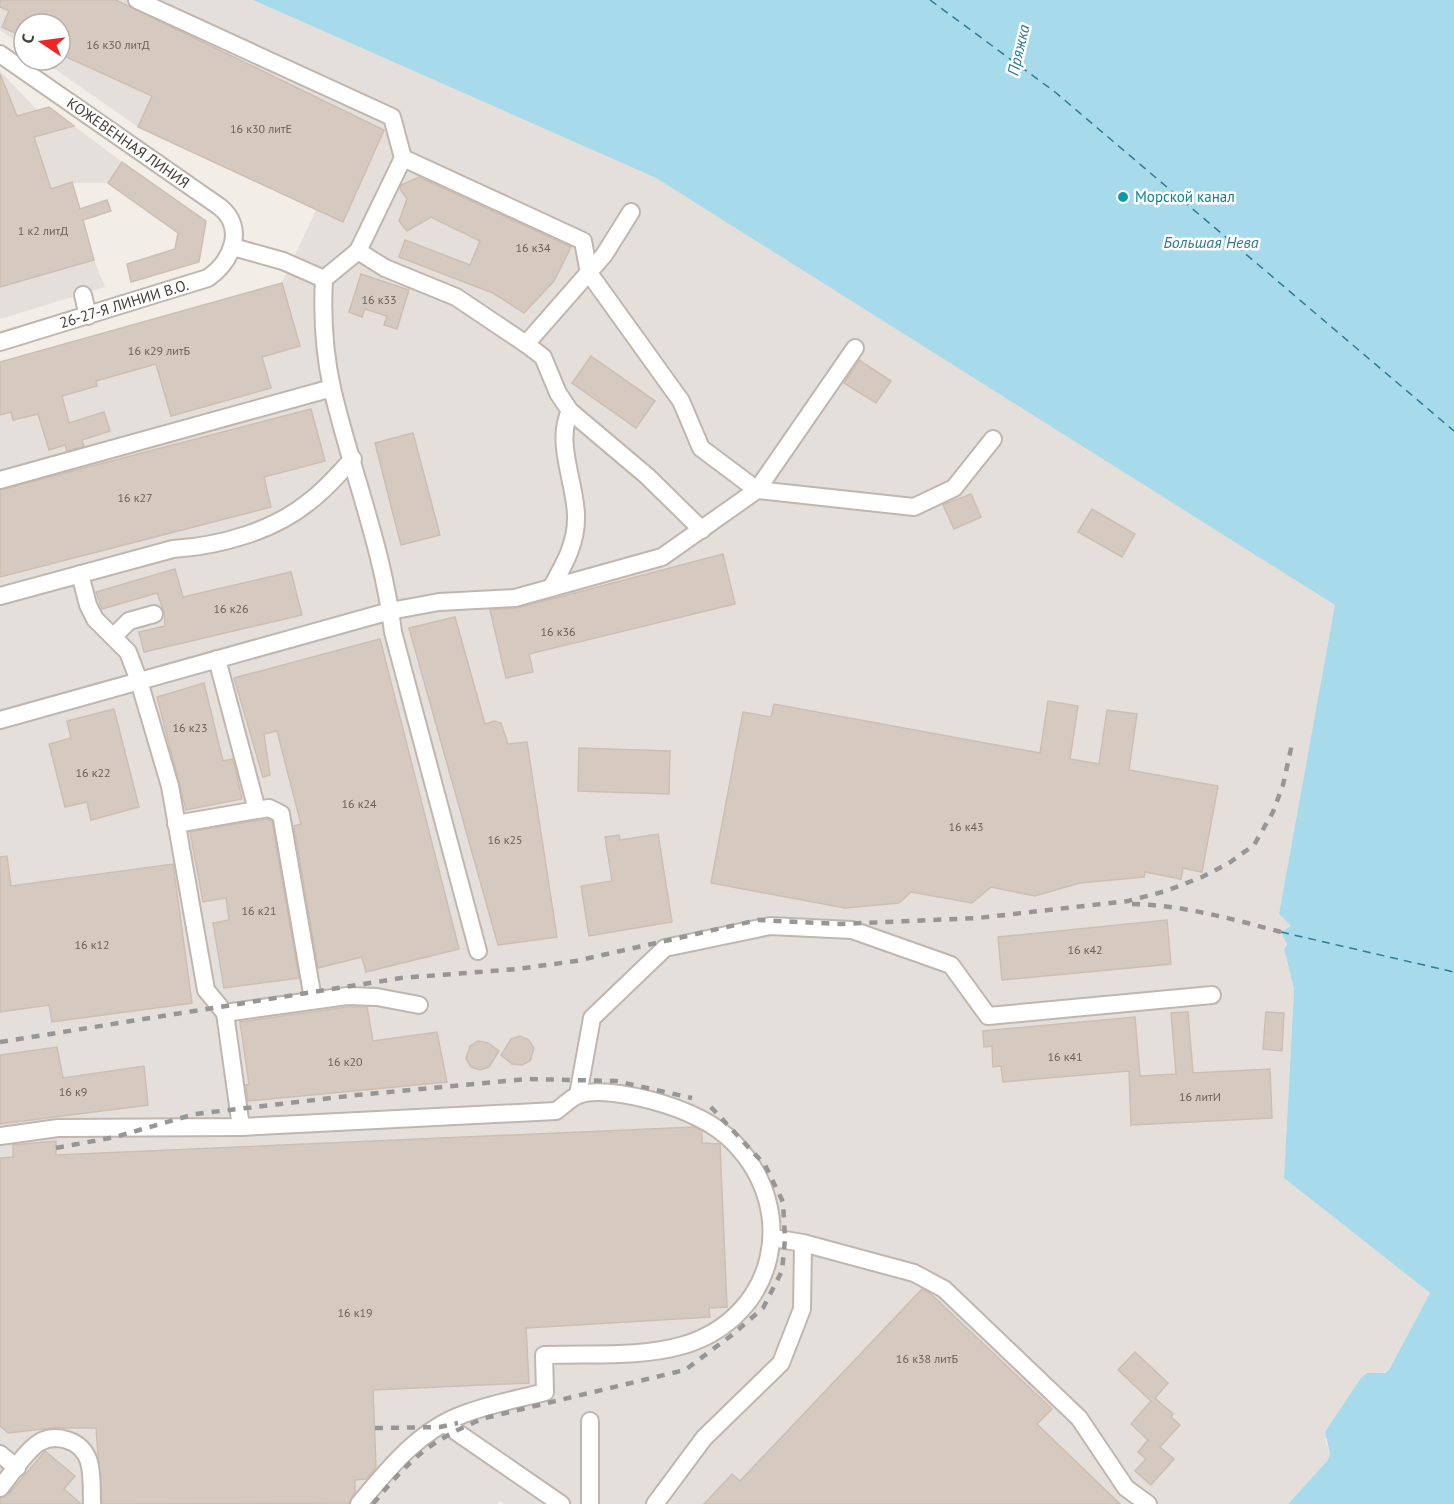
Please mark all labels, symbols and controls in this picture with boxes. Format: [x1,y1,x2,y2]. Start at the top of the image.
north arrow [12,12,72,72]
water label: Пряжка [1002,22,1034,77]
text: С [17,32,38,45]
house number: 16 к30 литД [86,37,150,52]
street label: КОЖЕВЕННАЯ ЛИНИЯ [63,93,193,192]
house number: 16 к30 литЕ [230,121,292,136]
place label: Морской канал [1135,187,1235,206]
marker: Морской канал [1116,190,1130,204]
house number: 1 к2 литД [18,223,68,238]
water label: Большая Нева [1163,232,1259,252]
house number: 16 к34 [515,240,551,255]
street label: 26-27-Я ЛИНИИ В.О. [57,275,191,332]
house number: 16 к33 [361,292,397,307]
house number: 16 к29 литБ [128,343,191,358]
house number: 16 к27 [117,490,153,505]
house number: 16 к26 [213,601,249,616]
house number: 16 к36 [540,624,576,639]
house number: 16 к23 [172,720,208,735]
house number: 16 к22 [75,765,111,780]
house number: 16 к24 [341,796,377,811]
house number: 16 к43 [948,819,984,834]
house number: 16 к25 [487,832,523,847]
house number: 16 к21 [241,903,277,918]
house number: 16 к12 [74,937,110,952]
house number: 16 к42 [1067,942,1103,957]
house number: 16 к41 [1047,1049,1083,1064]
house number: 16 к20 [327,1054,363,1069]
house number: 16 к9 [59,1084,87,1099]
house number: 16 литИ [1179,1089,1221,1104]
house number: 16 к19 [337,1305,373,1320]
house number: 16 к38 литБ [896,1351,959,1366]

